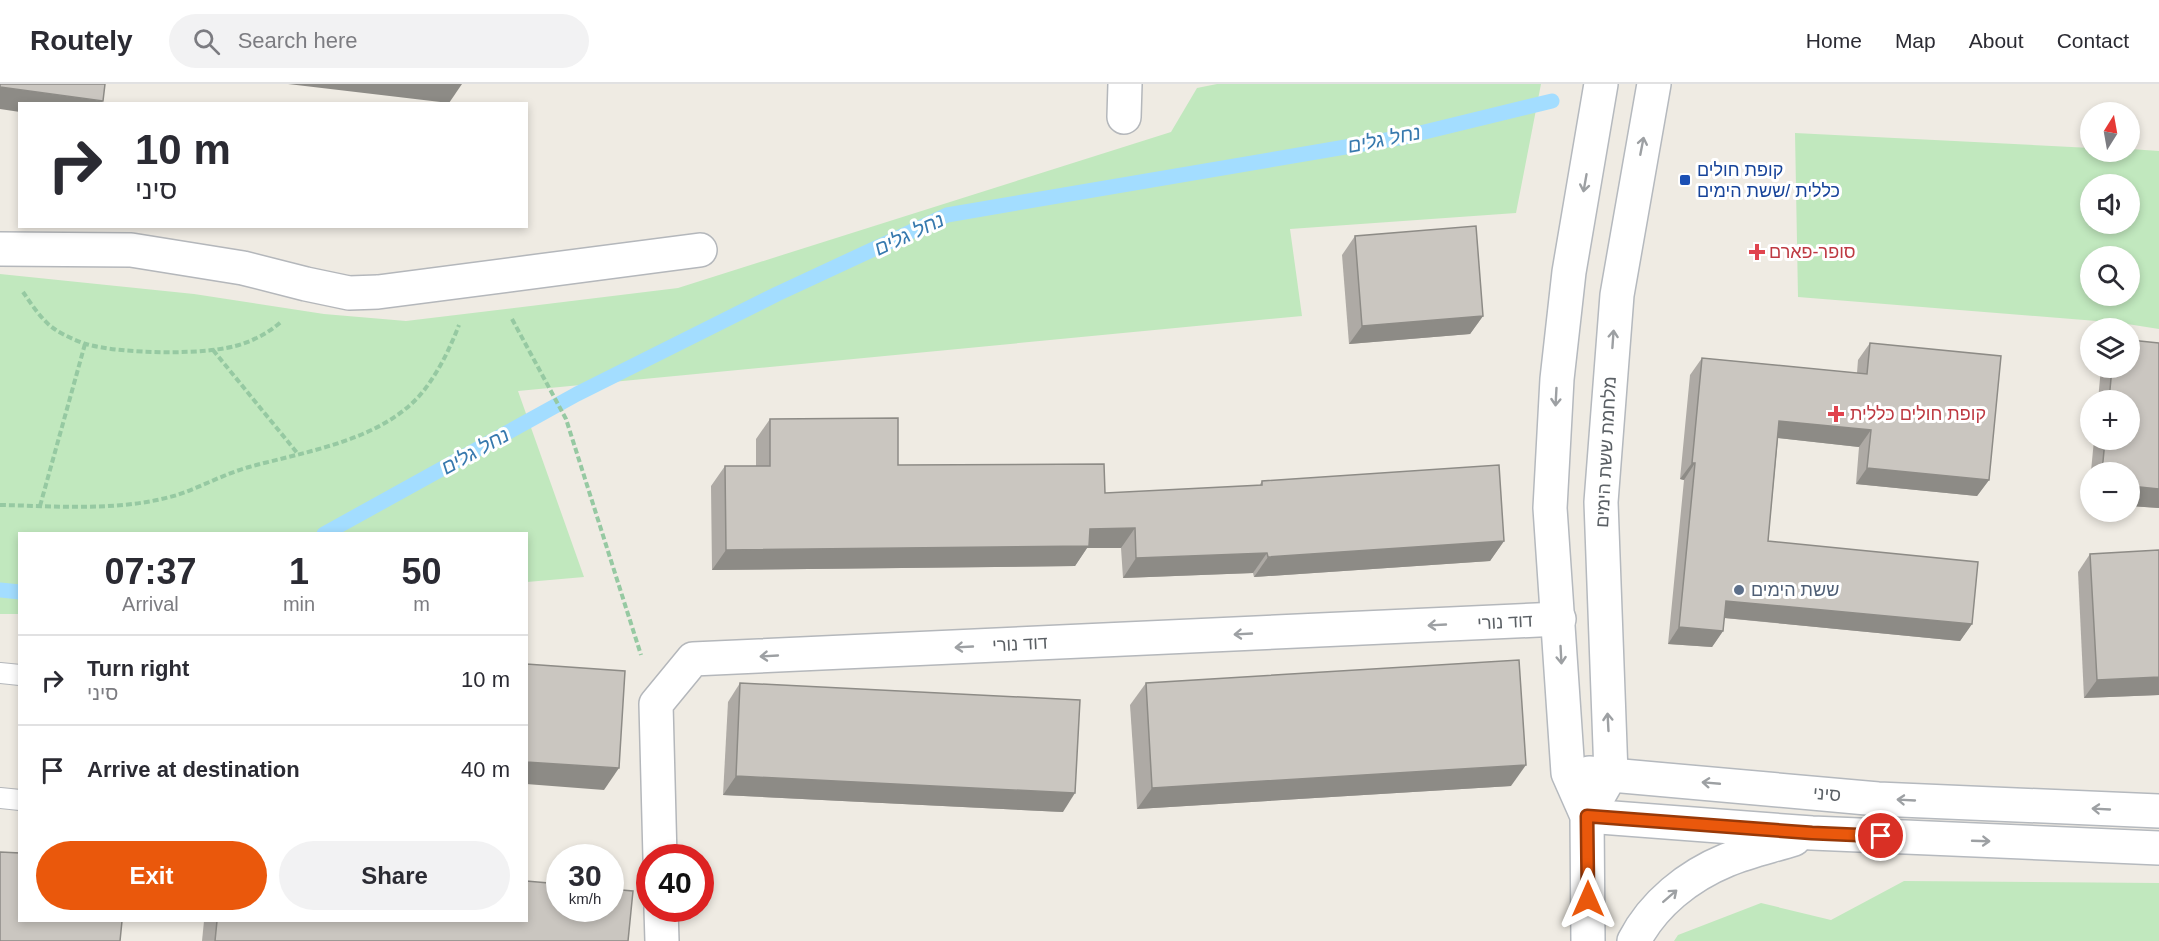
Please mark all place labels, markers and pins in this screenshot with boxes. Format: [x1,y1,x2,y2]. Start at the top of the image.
place label: קופת חולים כללית /ששת הימים [1697,160,1840,201]
marker: קופת חולים כללית /ששת הימים [1678,173,1692,187]
place label: סופר-פארם [1769,242,1856,262]
marker: סופר-פארם [1750,245,1764,259]
place label: קופת חולים כללית [1850,404,1986,424]
marker: קופת חולים כללית [1827,405,1845,423]
place label: ששת הימים [1751,580,1839,600]
marker: ששת הימים [1732,583,1746,597]
pin [1855,810,1906,861]

